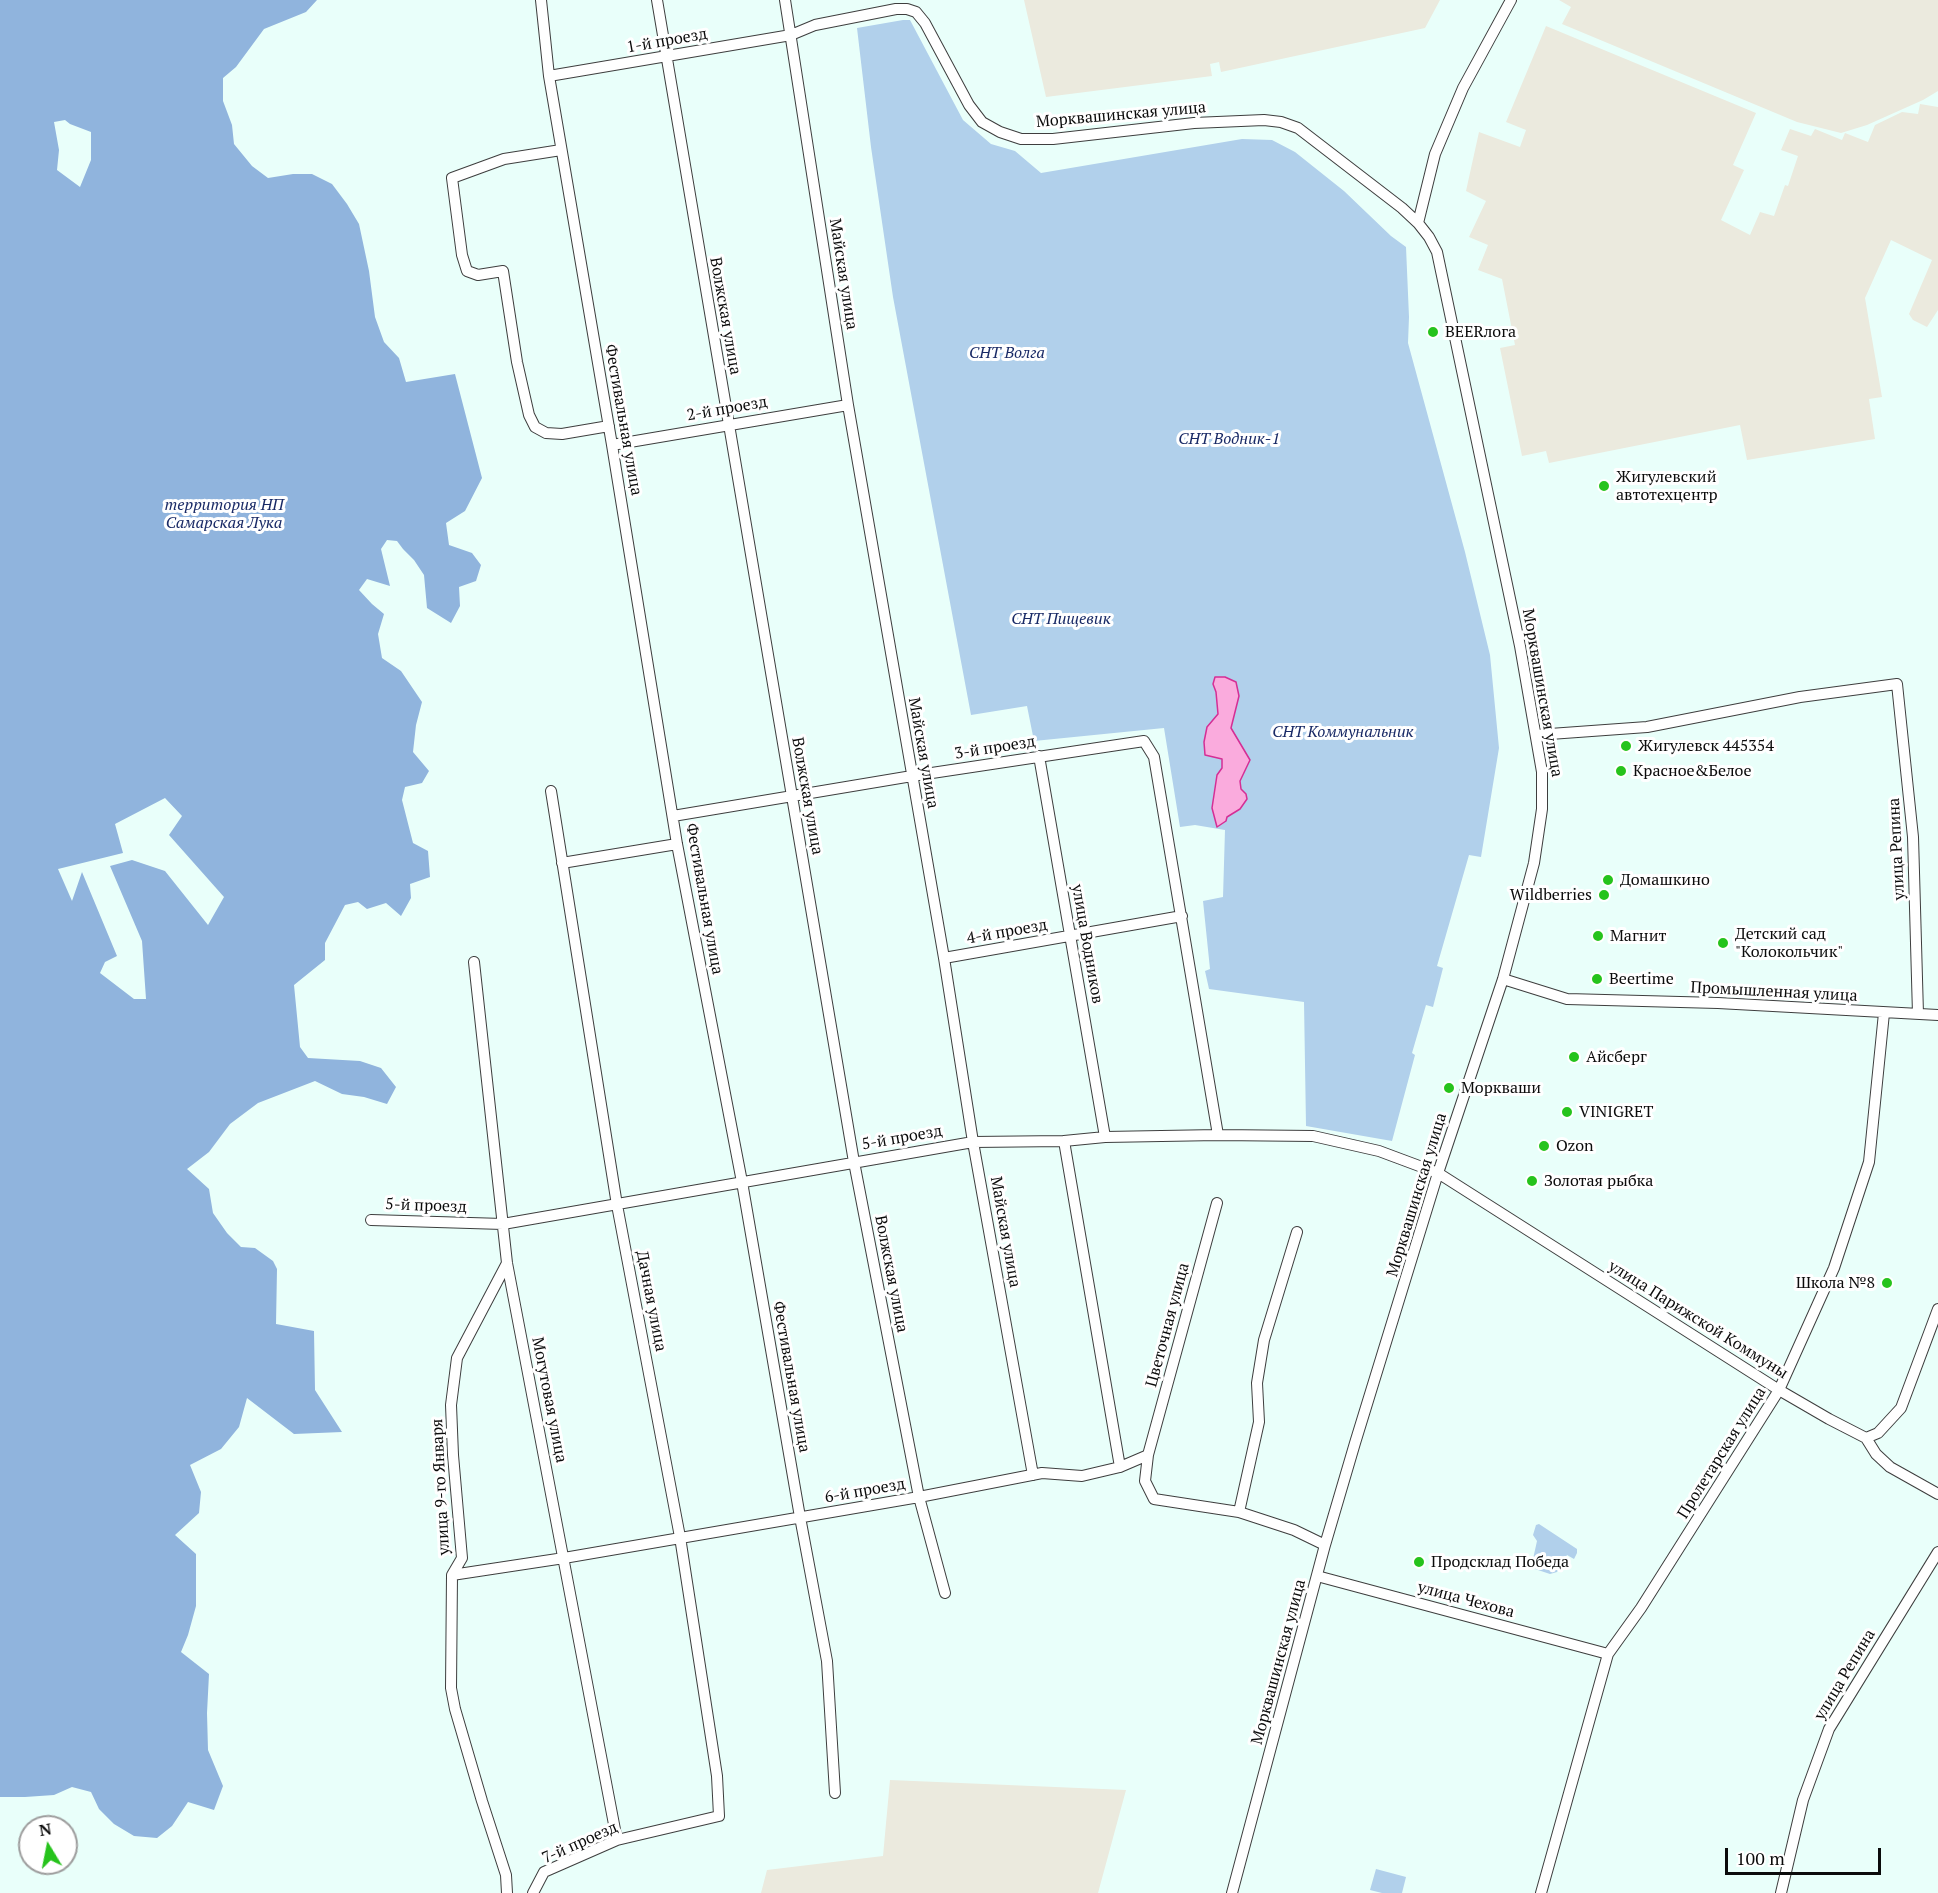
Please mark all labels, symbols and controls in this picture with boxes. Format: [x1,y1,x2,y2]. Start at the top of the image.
street label: 1-й проезд [625,24,709,58]
street label: Морквашинская улица [1035,98,1207,132]
street label: Майская улица [825,217,861,331]
street label: Волжская улица [705,256,745,376]
place label: BEERлога [1445,322,1516,342]
marker: BEERлога [1426,325,1440,339]
street label: Фестивальная улица [600,343,646,497]
park label: СНТ Волга [969,343,1045,363]
street label: 2-й проезд [685,392,769,426]
park label: СНТ Водник-1 [1178,429,1280,449]
place label: Жигулевский автотехцентр [1616,467,1718,505]
marker: Жигулевский автотехцентр [1597,479,1611,493]
park label: территория НП Самарская Лука [164,495,284,533]
street label: Морквашинская улица [1518,607,1566,779]
park label: СНТ Пищевик [1011,609,1111,629]
street label: Майская улица [904,696,942,810]
park label: СНТ Коммунальник [1272,722,1414,742]
street label: 3-й проезд [953,732,1037,764]
street label: Волжская улица [787,736,827,856]
place label: Жигулевск 445354 [1638,736,1774,756]
marker: Жигулевск 445354 [1619,739,1633,753]
place label: Красное&Белое [1633,761,1751,781]
marker: Красное&Белое [1614,764,1628,778]
street label: улица Репина [1885,797,1909,901]
street label: Фестивальная улица [681,822,727,976]
place label: Домашкино [1620,870,1710,890]
marker: Домашкино [1601,873,1615,887]
street label: улица Водников [1067,883,1107,1005]
place label: Wildberries [1510,885,1592,905]
marker: Wildberries [1597,888,1611,902]
street label: 4-й проезд [965,915,1049,949]
place label: Детский сад "Колокольчик" [1735,924,1843,962]
place label: Магнит [1610,926,1666,946]
marker: Магнит [1591,929,1605,943]
marker: Детский сад "Колокольчик" [1716,936,1730,950]
place label: Beertime [1609,969,1674,989]
marker: Beertime [1590,972,1604,986]
street label: Промышленная улица [1690,978,1858,1006]
place label: Айсберг [1586,1047,1647,1067]
marker: Айсберг [1567,1050,1581,1064]
place label: Моркваши [1461,1078,1541,1098]
marker: Моркваши [1442,1081,1456,1095]
place label: VINIGRET [1579,1102,1653,1122]
marker: VINIGRET [1560,1105,1574,1119]
street label: Морквашинская улица [1383,1111,1451,1279]
street label: 5-й проезд [860,1121,944,1155]
place label: Ozon [1556,1136,1594,1156]
marker: Ozon [1537,1139,1551,1153]
place label: Золотая рыбка [1544,1171,1653,1191]
marker: Золотая рыбка [1525,1174,1539,1188]
street label: Майская улица [986,1175,1024,1289]
street label: 5-й проезд [385,1195,467,1217]
street label: Волжская улица [870,1214,912,1334]
street label: Дачная улица [632,1249,670,1353]
street label: улица Парижской Коммуны [1605,1257,1791,1383]
street label: Цветочная улица [1142,1261,1194,1389]
place label: Школа №8 [1796,1273,1875,1293]
marker: Школа №8 [1880,1276,1894,1290]
street label: Фестивальная улица [768,1300,814,1454]
street label: Могутовая улица [527,1336,571,1464]
street label: Пролетарская улица [1674,1384,1770,1522]
street label: улица 9-го Января [428,1418,454,1556]
street label: 6-й проезд [823,1474,907,1508]
place label: Продсклад Победа [1431,1552,1569,1572]
marker: Продсклад Победа [1412,1555,1426,1569]
street label: Морквашинская улица [1248,1577,1310,1747]
street label: улица Чехова [1416,1578,1516,1622]
street label: улица Репина [1810,1626,1880,1724]
north arrow [18,1815,78,1875]
text: N [37,1817,53,1841]
street label: 7-й проезд [539,1818,621,1868]
scale bar [1728,1836,1884,1874]
text: 100 m [1736,1846,1785,1870]

